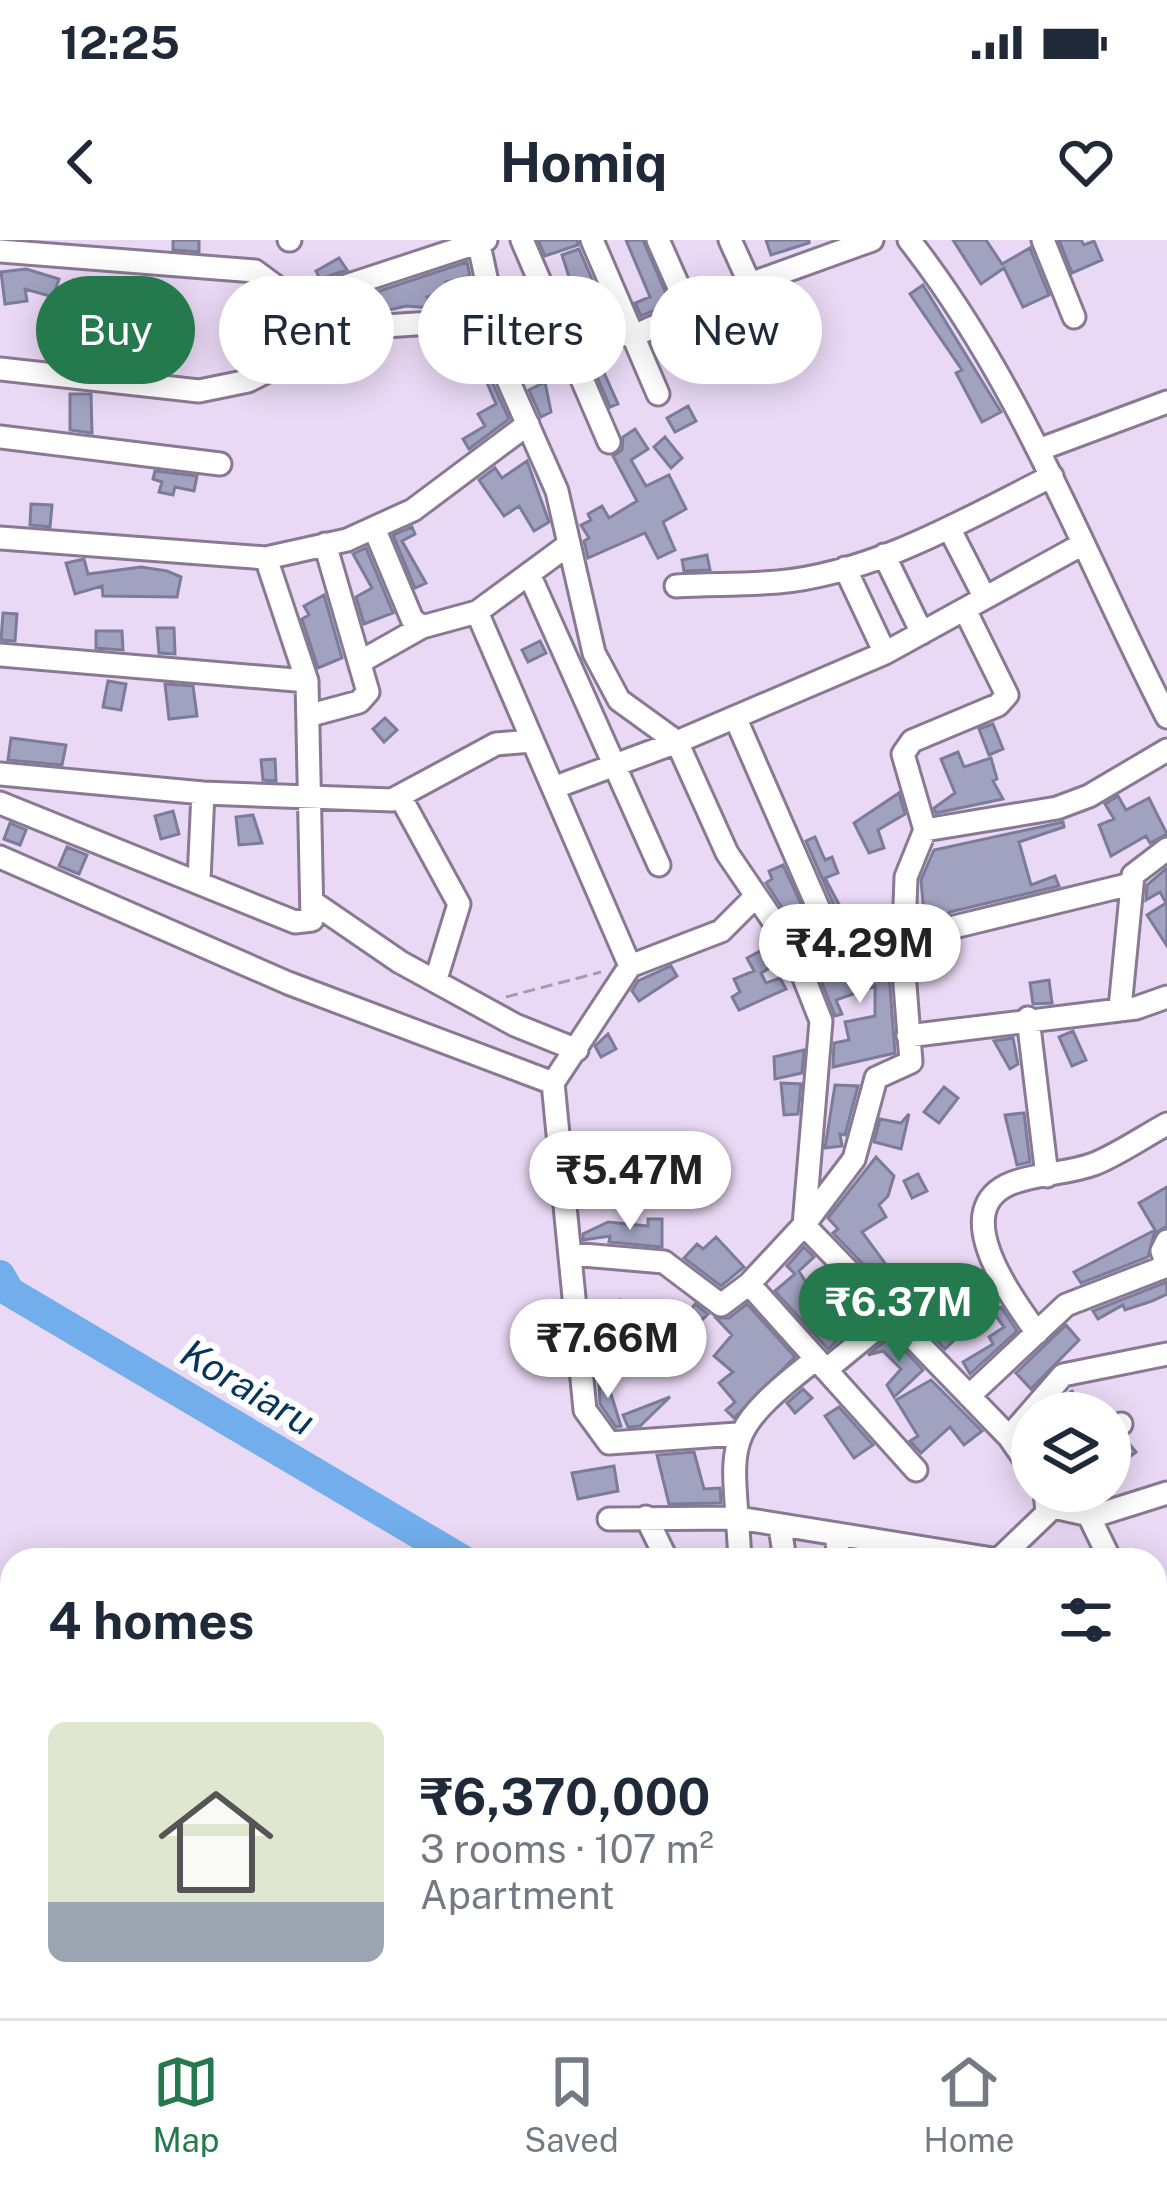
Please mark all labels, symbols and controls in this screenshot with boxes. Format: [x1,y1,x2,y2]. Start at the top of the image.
text: 12:25 [60,16,180,69]
icon: back [48,129,114,195]
icon: heart [1053,129,1119,195]
text: Homiq [500,131,667,194]
chip: Buy [36,276,195,384]
chip: Rent [219,276,394,384]
chip: Filters [418,276,626,384]
chip: New [650,276,822,384]
pin: ₹4.29M [762,904,958,1006]
text: ₹4.29M [786,920,934,966]
pin: ₹5.47M [532,1131,728,1233]
text: ₹5.47M [556,1147,704,1193]
pin: ₹6.37M [801,1263,997,1365]
text: ₹6.37M [826,1279,972,1325]
pin: ₹7.66M [510,1299,706,1401]
text: ₹7.66M [537,1315,679,1361]
water label: Koraiaru [173,1329,323,1445]
map controls [1011,1392,1131,1512]
button: layers [1011,1392,1131,1512]
icon: filters [1053,1587,1119,1653]
text: 4 homes [48,1591,254,1650]
text: ₹6,370,000 [420,1767,710,1826]
icon: home [144,1770,288,1914]
text: 3 rooms · 107 m² [420,1826,714,1872]
text: Apartment [420,1872,615,1918]
tab: Map [152,2049,219,2159]
tab: Saved [524,2049,619,2159]
tab: Home [924,2049,1015,2159]

